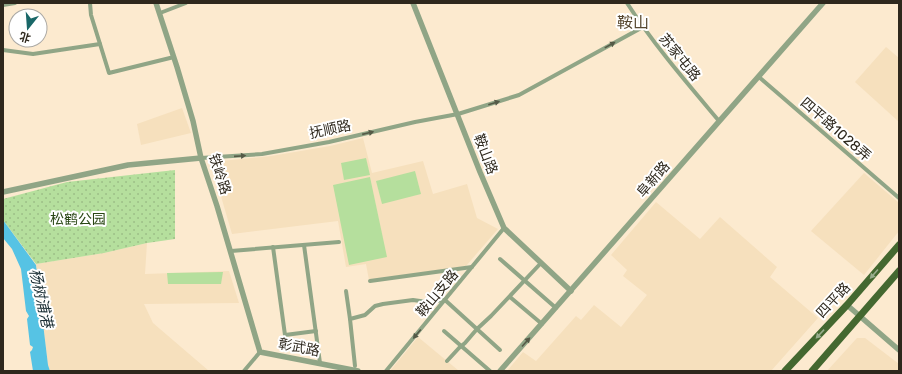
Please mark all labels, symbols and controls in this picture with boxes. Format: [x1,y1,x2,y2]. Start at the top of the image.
north arrow [8,8,48,48]
district label: 鞍山 [617,13,649,32]
text: 北 [18,29,32,45]
street label: 苏家屯路 [655,30,704,84]
one-way arrow [604,42,616,48]
street label: 四平路1028弄 [797,94,874,165]
one-way arrow [489,100,501,106]
street label: 抚顺路 [308,117,352,142]
one-way arrow [362,130,374,136]
street label: 鞍山路 [470,132,501,177]
street label: 铁岭路 [205,152,234,197]
one-way arrow [234,152,246,159]
street label: 阜新路 [633,158,674,201]
park label: 松鹤公园 [50,211,106,228]
street label: 鞍山支路 [413,266,462,320]
water label: 杨树浦港 [25,267,57,331]
one-way arrow [869,269,878,280]
street label: 四平路 [813,279,854,321]
one-way arrow [412,328,421,339]
one-way arrow [816,329,825,338]
street label: 彰武路 [277,335,321,360]
one-way arrow [521,337,531,347]

